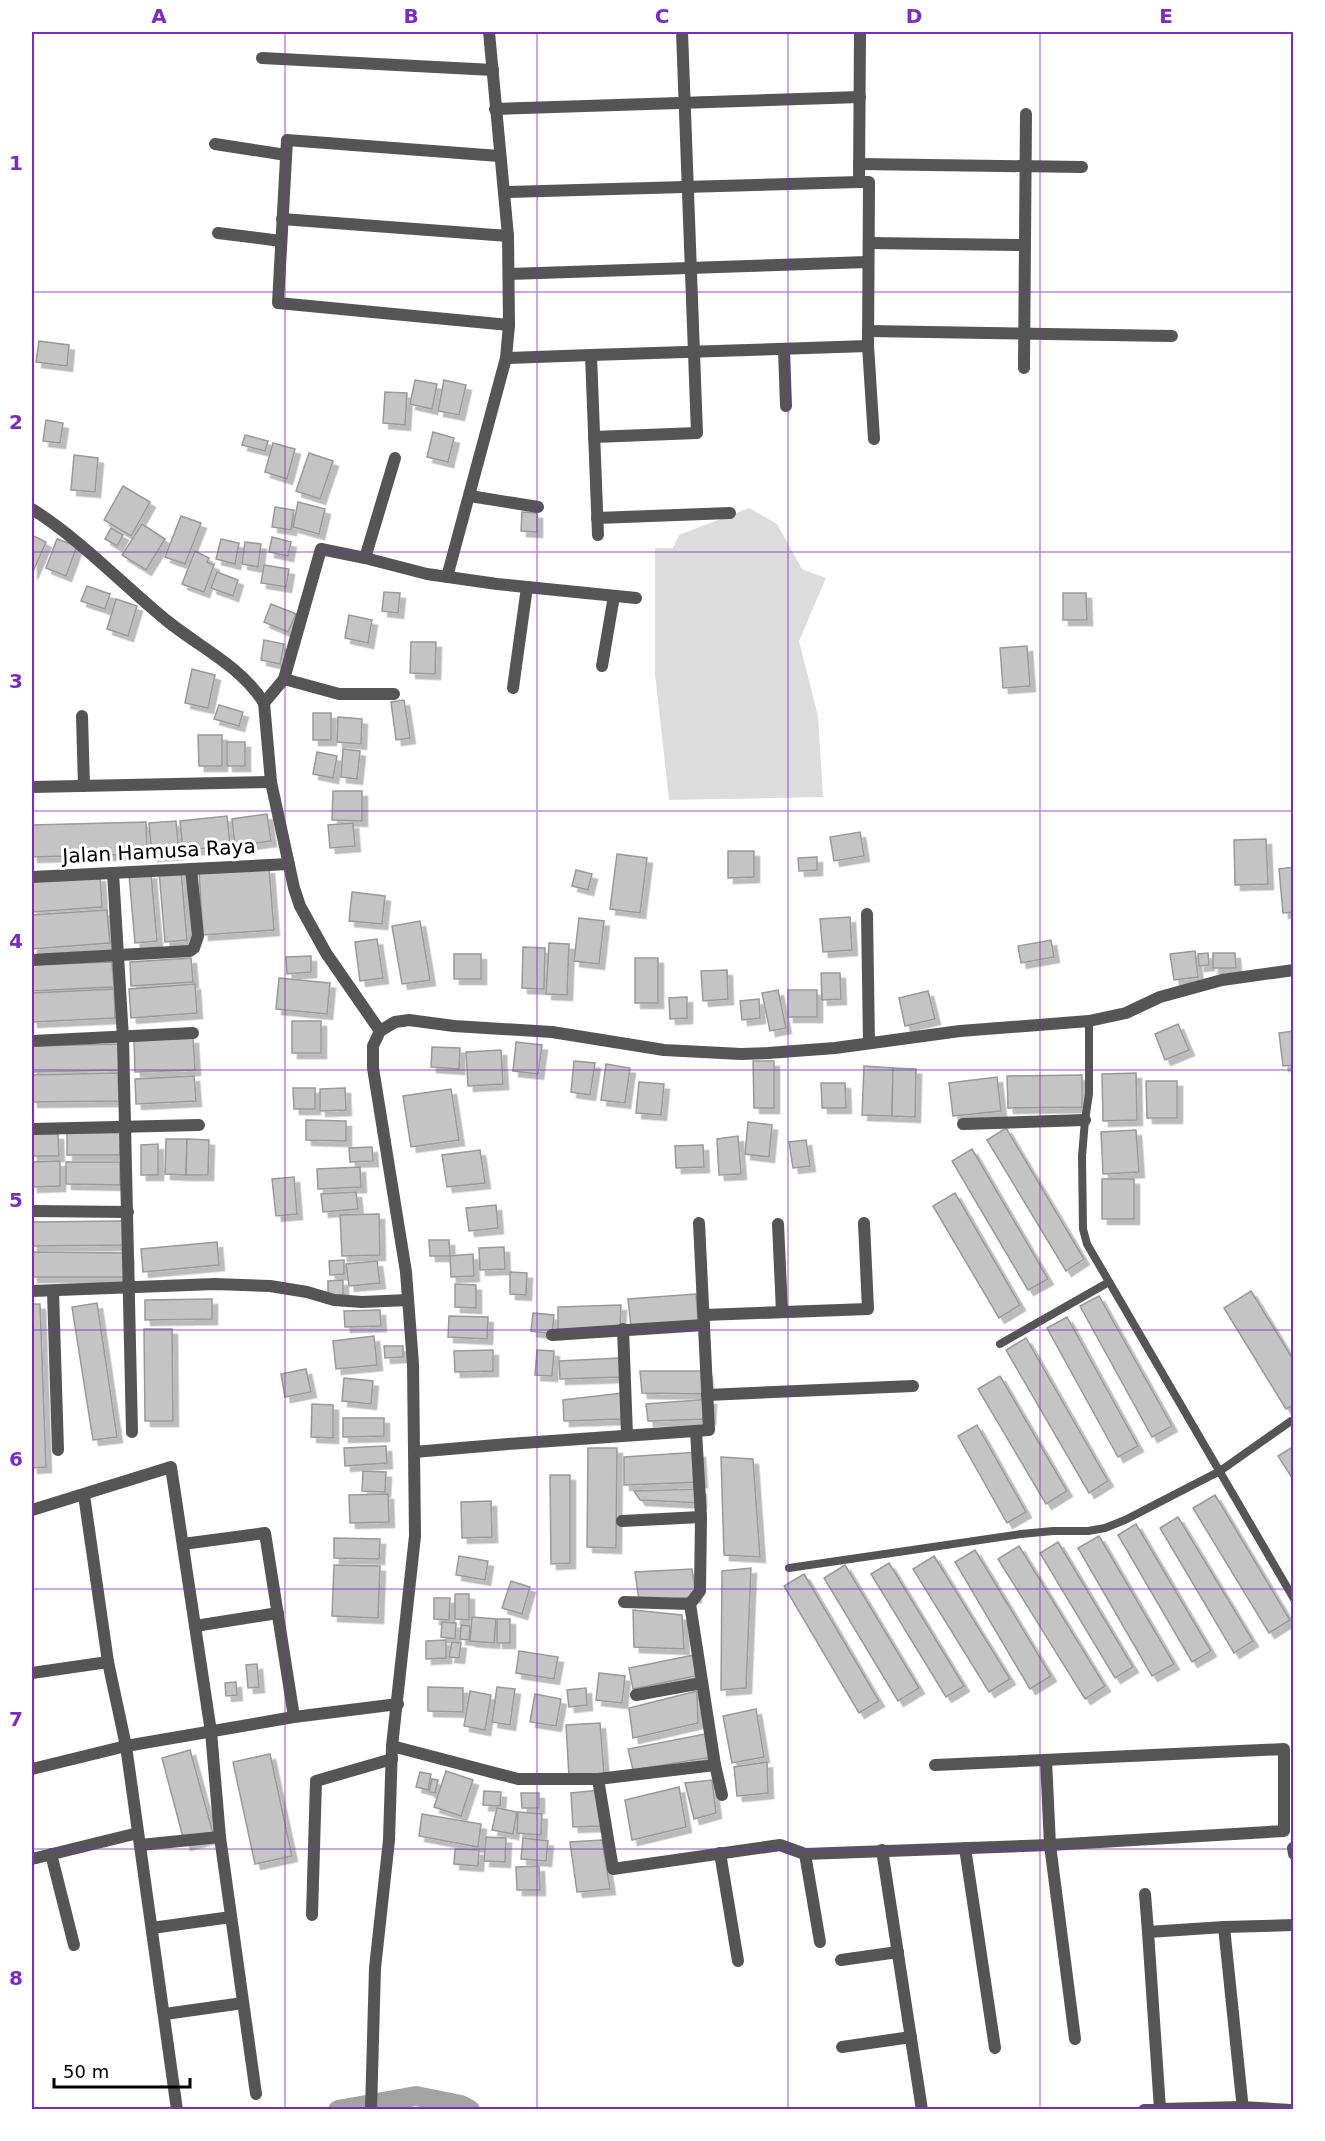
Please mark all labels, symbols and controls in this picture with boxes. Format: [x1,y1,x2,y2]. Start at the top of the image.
text: A [151,4,167,28]
text: B [403,4,419,28]
text: C [655,4,669,28]
text: D [906,4,922,28]
text: E [1159,4,1173,28]
text: 1 [9,151,23,175]
text: 2 [9,410,23,434]
text: 3 [9,669,23,693]
street label: Jalan Hamusa Raya [60,834,256,868]
text: 4 [9,929,23,953]
text: 5 [9,1188,23,1212]
text: 6 [9,1447,23,1471]
text: 7 [9,1707,23,1731]
text: 8 [9,1966,23,1990]
scale bar [54,2051,190,2089]
text: 50 m [63,2061,109,2082]

